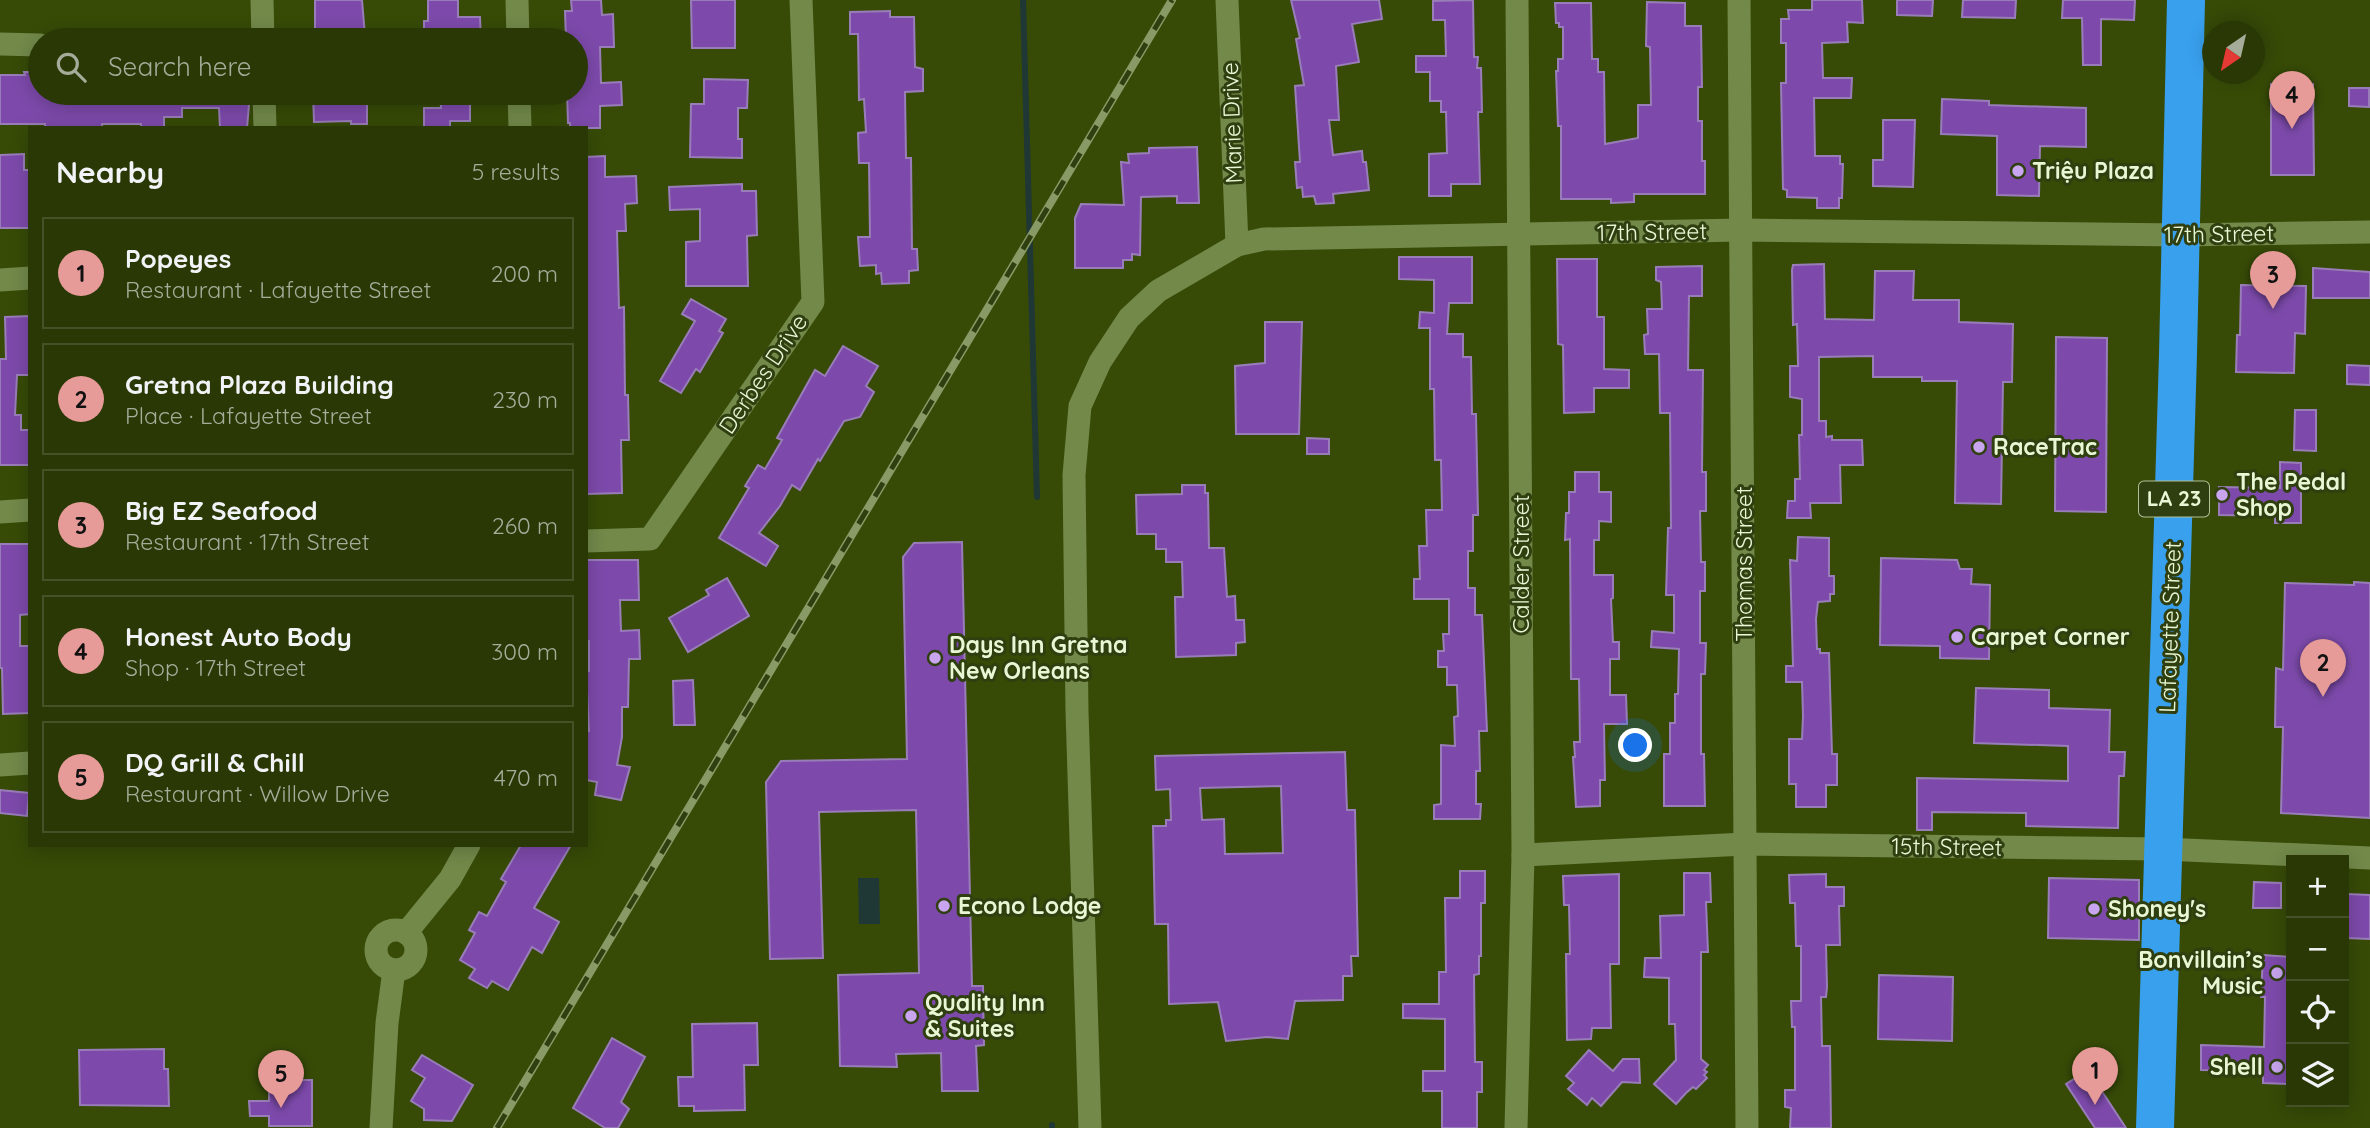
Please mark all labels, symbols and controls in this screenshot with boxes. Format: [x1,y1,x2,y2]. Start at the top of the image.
north arrow [2202,21,2265,84]
search box [28,28,588,105]
icon: search [52,48,90,86]
text: Search here [108,50,252,83]
street label: Marie Drive [1215,62,1248,184]
pin: 4 [2269,71,2315,129]
text: Nearby [56,153,164,191]
place label: Triệu Plaza [2032,156,2154,185]
text: 5 results [472,157,560,186]
marker: Triệu Plaza [2010,163,2026,179]
street label: 17th Street [1597,216,1708,247]
street label: 17th Street [2164,218,2275,249]
text: Popeyes [125,242,231,275]
pin: 3 [2250,251,2296,309]
text: 1 [77,259,85,288]
text: 200 m [491,259,558,288]
text: Restaurant · Lafayette Street [125,275,431,304]
street label: Derbes Drive [712,308,813,439]
text: Gretna Plaza Building [125,368,394,401]
text: 2 [74,385,88,414]
text: 230 m [492,385,558,414]
text: Place · Lafayette Street [125,401,372,430]
place label: RaceTrac [1993,432,2097,461]
marker: RaceTrac [1971,439,1987,455]
place label: The Pedal Shop [2236,467,2346,522]
road number: LA 23 [2139,482,2209,516]
street label: Thomas Street [1729,486,1758,642]
marker: The Pedal Shop [2214,487,2230,503]
text: Big EZ Seafood [125,494,318,527]
street label: Calder Street [1506,494,1535,633]
text: 3 [75,511,87,540]
text: 260 m [492,511,558,540]
text: Restaurant · 17th Street [125,527,370,556]
street label: Lafayette Street [2152,540,2187,713]
text: Honest Auto Body [125,620,352,653]
place label: Carpet Corner [1971,622,2130,651]
marker: Carpet Corner [1949,629,1965,645]
place label: Days Inn Gretna New Orleans [949,630,1127,685]
text: 4 [74,637,88,666]
text: 300 m [491,637,558,666]
pin: 2 [2300,639,2346,697]
marker: Days Inn Gretna New Orleans [927,650,943,666]
text: Shop · 17th Street [125,653,306,682]
your location [1618,728,1652,762]
text: DQ Grill & Chill [125,746,305,779]
text: 5 [74,763,88,792]
text: 470 m [494,763,558,792]
text: Restaurant · Willow Drive [125,779,390,808]
street label: 15th Street [1891,831,2003,862]
map controls [2286,855,2349,1107]
button: + [2286,855,2349,918]
place label: Econo Lodge [958,891,1101,920]
place label: Shoney's [2108,894,2206,923]
marker: Econo Lodge [936,898,952,914]
marker: Shoney's [2086,901,2102,917]
button: − [2286,918,2349,981]
place label: Bonvillain’s Music [2138,945,2263,1000]
marker: Bonvillain’s Music [2269,965,2285,981]
button: locate [2286,981,2349,1044]
place label: Quality Inn & Suites [925,988,1045,1043]
marker: Quality Inn & Suites [903,1008,919,1024]
button: layers [2286,1044,2349,1107]
pin: 1 [2072,1047,2118,1105]
pin: 5 [258,1050,304,1108]
place label: Shell [2210,1052,2263,1081]
marker: Shell [2269,1059,2285,1075]

